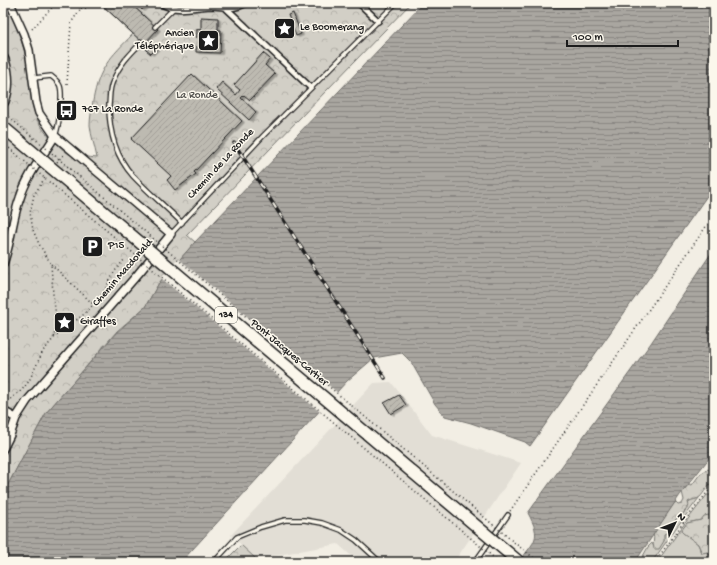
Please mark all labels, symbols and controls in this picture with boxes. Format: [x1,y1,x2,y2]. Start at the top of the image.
place icon: Le Boomerang [272,15,298,41]
place label: Le Boomerang [300,22,364,34]
scale bar [567,22,678,48]
place icon: Ancien Téléphérique [196,27,222,53]
place label: Ancien Téléphérique [134,28,195,53]
text: 100 m [572,31,603,45]
park label: La Ronde [176,90,218,102]
bus stop icon: 767 La Ronde [54,97,80,123]
place label: 767 La Ronde [81,104,144,116]
street label: Chemin de La Ronde [185,126,257,202]
parking icon: P15 [79,233,105,259]
street label: Chemin Macdonald [90,236,157,309]
place label: P15 [107,240,125,252]
road number: 134 [215,307,237,323]
place icon: Giraffes [51,309,77,335]
place label: Giraffes [80,315,117,328]
street label: Pont Jacques-Cartier [247,317,331,390]
north arrow [655,503,695,543]
text: N [674,511,688,524]

